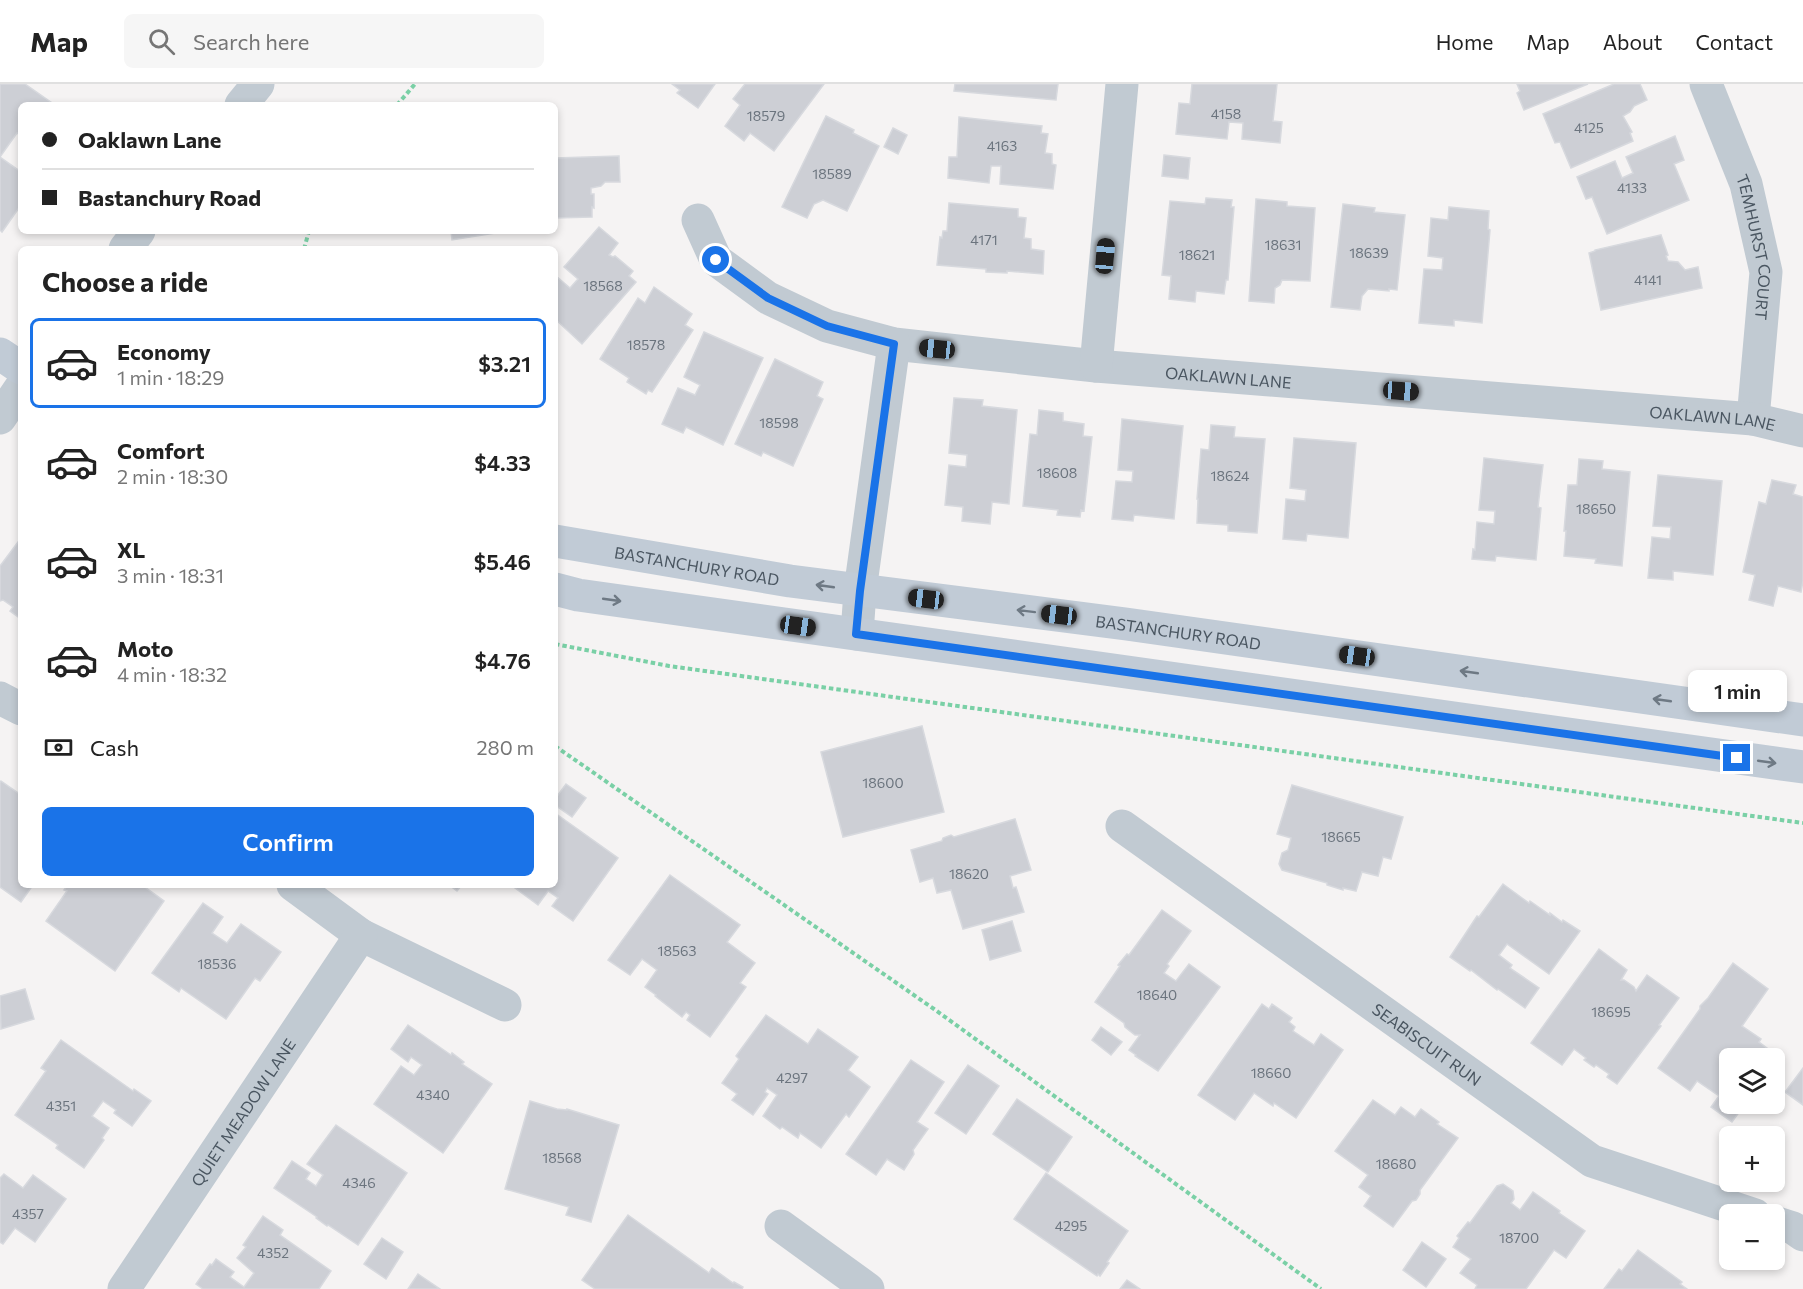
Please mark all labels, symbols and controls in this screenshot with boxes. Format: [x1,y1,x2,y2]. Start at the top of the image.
search box [124,14,544,68]
text: Map [30,24,88,58]
icon: search [145,25,178,58]
text: Search here [193,28,309,55]
text: Home [1436,29,1493,54]
text: Map [1526,29,1570,54]
text: About [1603,29,1662,54]
text: Contact [1695,29,1773,54]
house number: 4158 [1211,105,1241,122]
house number: 18579 [747,107,785,124]
house number: 4125 [1574,119,1604,136]
text: Oaklawn Lane [78,126,221,153]
house number: 4163 [987,137,1017,154]
house number: 18589 [812,165,852,182]
street label: TEMHURST COURT [1733,171,1776,321]
house number: 4133 [1617,179,1647,196]
text: Bastanchury Road [78,184,261,211]
house number: 4171 [970,231,998,248]
house number: 18631 [1265,236,1301,253]
car [1094,237,1116,275]
house number: 18639 [1349,244,1389,261]
route start [702,246,729,273]
house number: 18621 [1179,246,1215,263]
text: Choose a ride [42,265,208,298]
house number: 4141 [1634,271,1662,288]
house number: 18568 [583,277,623,294]
icon: car [45,336,99,390]
house number: 18578 [627,336,665,353]
text: Economy [117,338,211,365]
car [918,338,956,360]
text: $3.21 [478,350,531,377]
street label: OAKLAWN LANE [1164,362,1292,391]
text: 1 min · 18:29 [117,365,224,389]
car [1382,381,1420,401]
street label: OAKLAWN LANE [1649,401,1778,434]
house number: 18598 [759,414,799,431]
icon: car [45,435,99,489]
text: Comfort [117,437,205,464]
text: $4.33 [474,449,531,476]
text: 2 min · 18:30 [117,464,228,488]
house number: 18608 [1037,464,1077,481]
house number: 18624 [1211,467,1250,484]
house number: 18650 [1576,500,1616,517]
icon: car [45,534,99,588]
text: XL [117,536,145,563]
street label: BASTANCHURY ROAD [613,542,781,589]
text: $5.46 [474,548,531,575]
text: 3 min · 18:31 [117,563,224,587]
one-way arrow [815,581,835,592]
car [907,588,945,610]
one-way arrow [602,594,622,605]
car [1040,604,1078,626]
one-way arrow [1017,606,1036,617]
street label: BASTANCHURY ROAD [1094,611,1262,653]
car [779,615,817,637]
icon: car [45,633,99,687]
text: Moto [117,635,173,662]
car [1338,645,1376,667]
text: $4.76 [474,647,531,674]
text: 4 min · 18:32 [117,662,227,686]
one-way arrow [1460,666,1479,677]
callout: 1 min [1688,671,1786,713]
text: 1 min [1714,679,1761,703]
one-way arrow [1653,694,1672,705]
icon: cash [42,731,75,764]
text: Cash [90,734,139,761]
text: 280 m [476,735,534,759]
route end [1723,744,1750,771]
one-way arrow [1757,756,1776,767]
house number: 18600 [862,774,904,791]
button: Confirm [42,807,534,876]
house number: 18665 [1321,828,1361,845]
house number: 18620 [949,865,989,882]
house number: 18563 [658,942,696,959]
house number: 18536 [197,955,237,972]
house number: 18640 [1137,986,1177,1003]
street label: SEABISCUIT RUN [1369,999,1485,1089]
house number: 18695 [1591,1003,1631,1020]
street label: QUIET MEADOW LANE [186,1035,299,1189]
map controls [1719,1048,1785,1270]
button: layers [1719,1048,1785,1114]
house number: 18660 [1251,1064,1291,1081]
house number: 4297 [776,1069,808,1086]
house number: 4340 [416,1086,450,1103]
house number: 4351 [46,1097,76,1114]
button: + [1719,1126,1785,1192]
house number: 18568 [542,1149,582,1166]
house number: 18680 [1376,1155,1416,1172]
house number: 4346 [342,1174,376,1191]
button: − [1719,1204,1785,1270]
house number: 4357 [12,1205,44,1222]
house number: 4295 [1055,1217,1087,1234]
house number: 18700 [1499,1229,1539,1246]
house number: 4352 [257,1244,289,1261]

